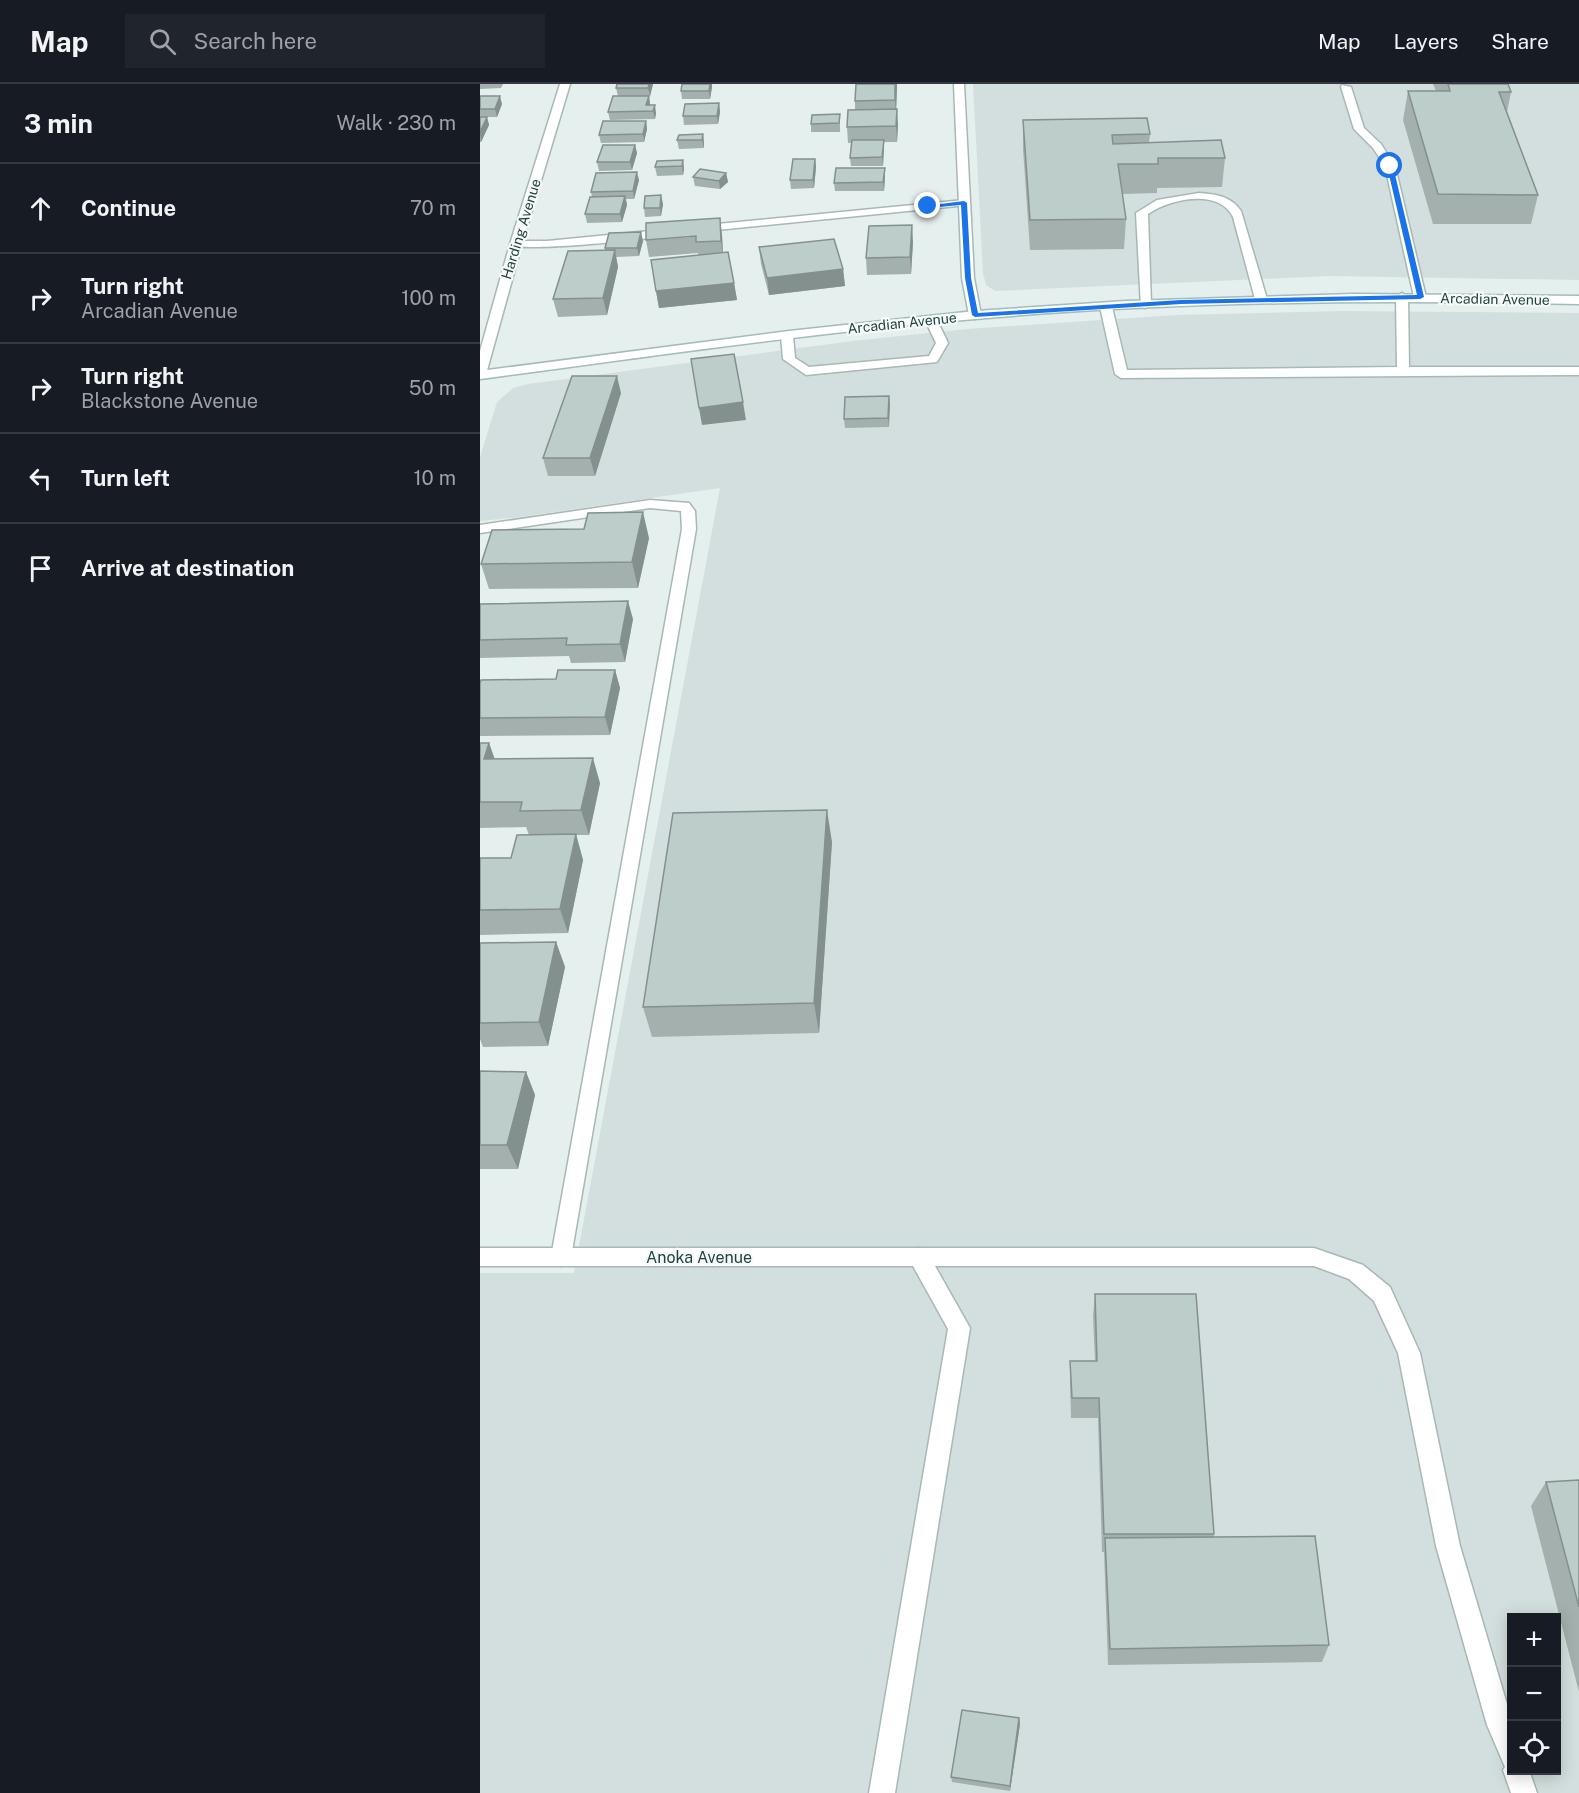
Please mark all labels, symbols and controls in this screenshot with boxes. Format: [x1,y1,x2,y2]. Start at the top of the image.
search box [125,14,545,68]
text: Map [30,25,89,58]
icon: search [146,25,179,58]
text: Search here [194,28,317,54]
text: Map [1318,29,1361,54]
text: Layers [1394,29,1458,54]
text: Share [1491,29,1549,54]
text: 3 min [24,108,93,139]
text: Walk · 230 m [337,111,456,135]
route start [1376,152,1402,178]
street label: Harding Avenue [498,177,544,281]
icon: ahead [24,192,57,225]
route end [914,192,940,218]
text: Continue [81,195,176,221]
text: 70 m [410,196,456,220]
text: Turn right [81,273,184,299]
icon: right [24,282,57,315]
text: 100 m [401,286,456,310]
street label: Arcadian Avenue [1440,290,1550,308]
text: Arcadian Avenue [81,299,238,323]
street label: Arcadian Avenue [847,309,957,337]
text: Turn right [81,363,184,389]
icon: right [24,372,57,405]
text: 50 m [409,376,456,400]
text: Blackstone Avenue [81,389,258,413]
icon: left [24,462,57,495]
text: Turn left [81,465,170,491]
text: 10 m [413,466,456,490]
icon: arrive [24,552,57,585]
text: Arrive at destination [81,555,294,581]
street label: Anoka Avenue [646,1248,752,1267]
map controls [1507,1613,1561,1775]
button: + [1507,1613,1561,1667]
button: − [1507,1667,1561,1721]
button: locate [1507,1721,1561,1775]

